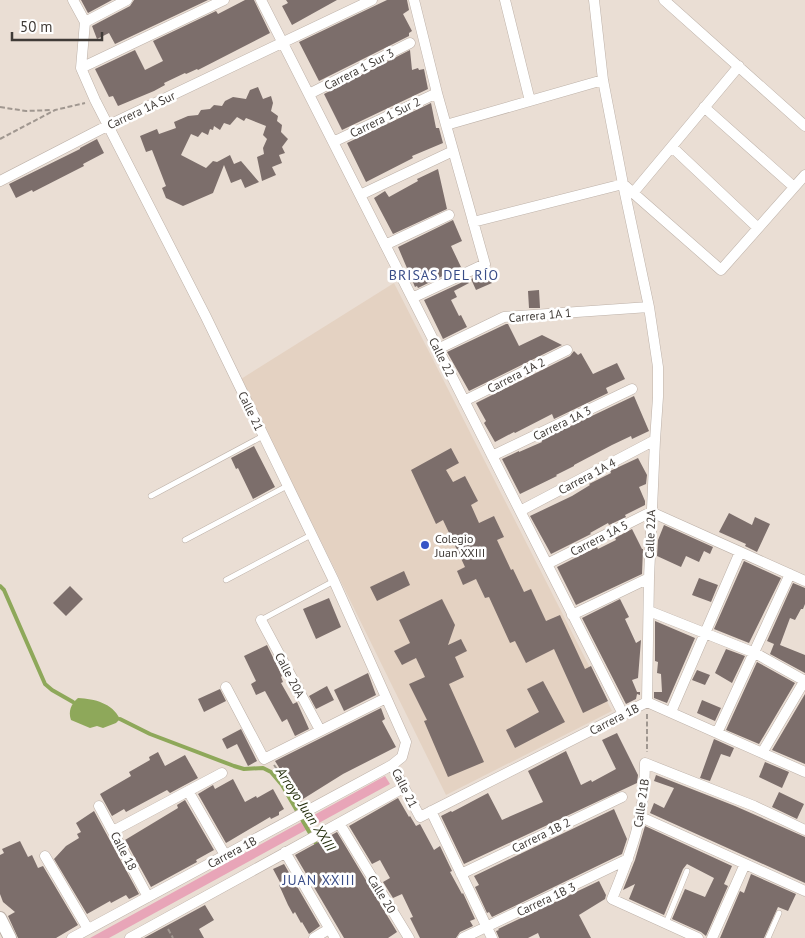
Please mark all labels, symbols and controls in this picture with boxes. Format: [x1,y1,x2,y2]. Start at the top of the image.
scale bar [12,10,102,42]
text: 50 m [20,17,53,36]
street label: Carrera 1 Sur 3 [322,45,396,93]
street label: Carrera 1A Sur [105,88,177,132]
street label: Carrera 1 Sur 2 [347,93,423,141]
district label: BRISAS DEL RÍO [389,266,499,284]
street label: Carrera 1A 1 [508,305,572,325]
street label: Calle 22 [426,335,458,379]
street label: Carrera 1A 2 [485,354,547,396]
street label: Calle 21 [235,389,267,433]
street label: Carrera 1A 3 [530,402,594,444]
street label: Carrera 1A 4 [556,454,619,497]
street label: Calle 22A [642,509,658,559]
street label: Carrera 1A 5 [568,517,630,559]
place label: Colegio Juan XXIII [434,531,485,560]
marker: Colegio Juan XXIII [419,539,431,551]
street label: Calle 20A [272,650,308,700]
street label: Carrera 1B [587,700,641,738]
water label: Arroyo Juan XXIII [272,763,340,855]
street label: Calle 21 [389,766,421,810]
street label: Calle 21B [630,778,652,828]
street label: Carrera 1B 2 [509,814,573,856]
street label: Calle 18 [108,829,140,873]
street label: Carrera 1B [205,833,259,871]
district label: JUAN XXIII [281,871,356,889]
street label: Calle 20 [365,872,400,916]
street label: Carrera 1B 3 [514,879,578,919]

